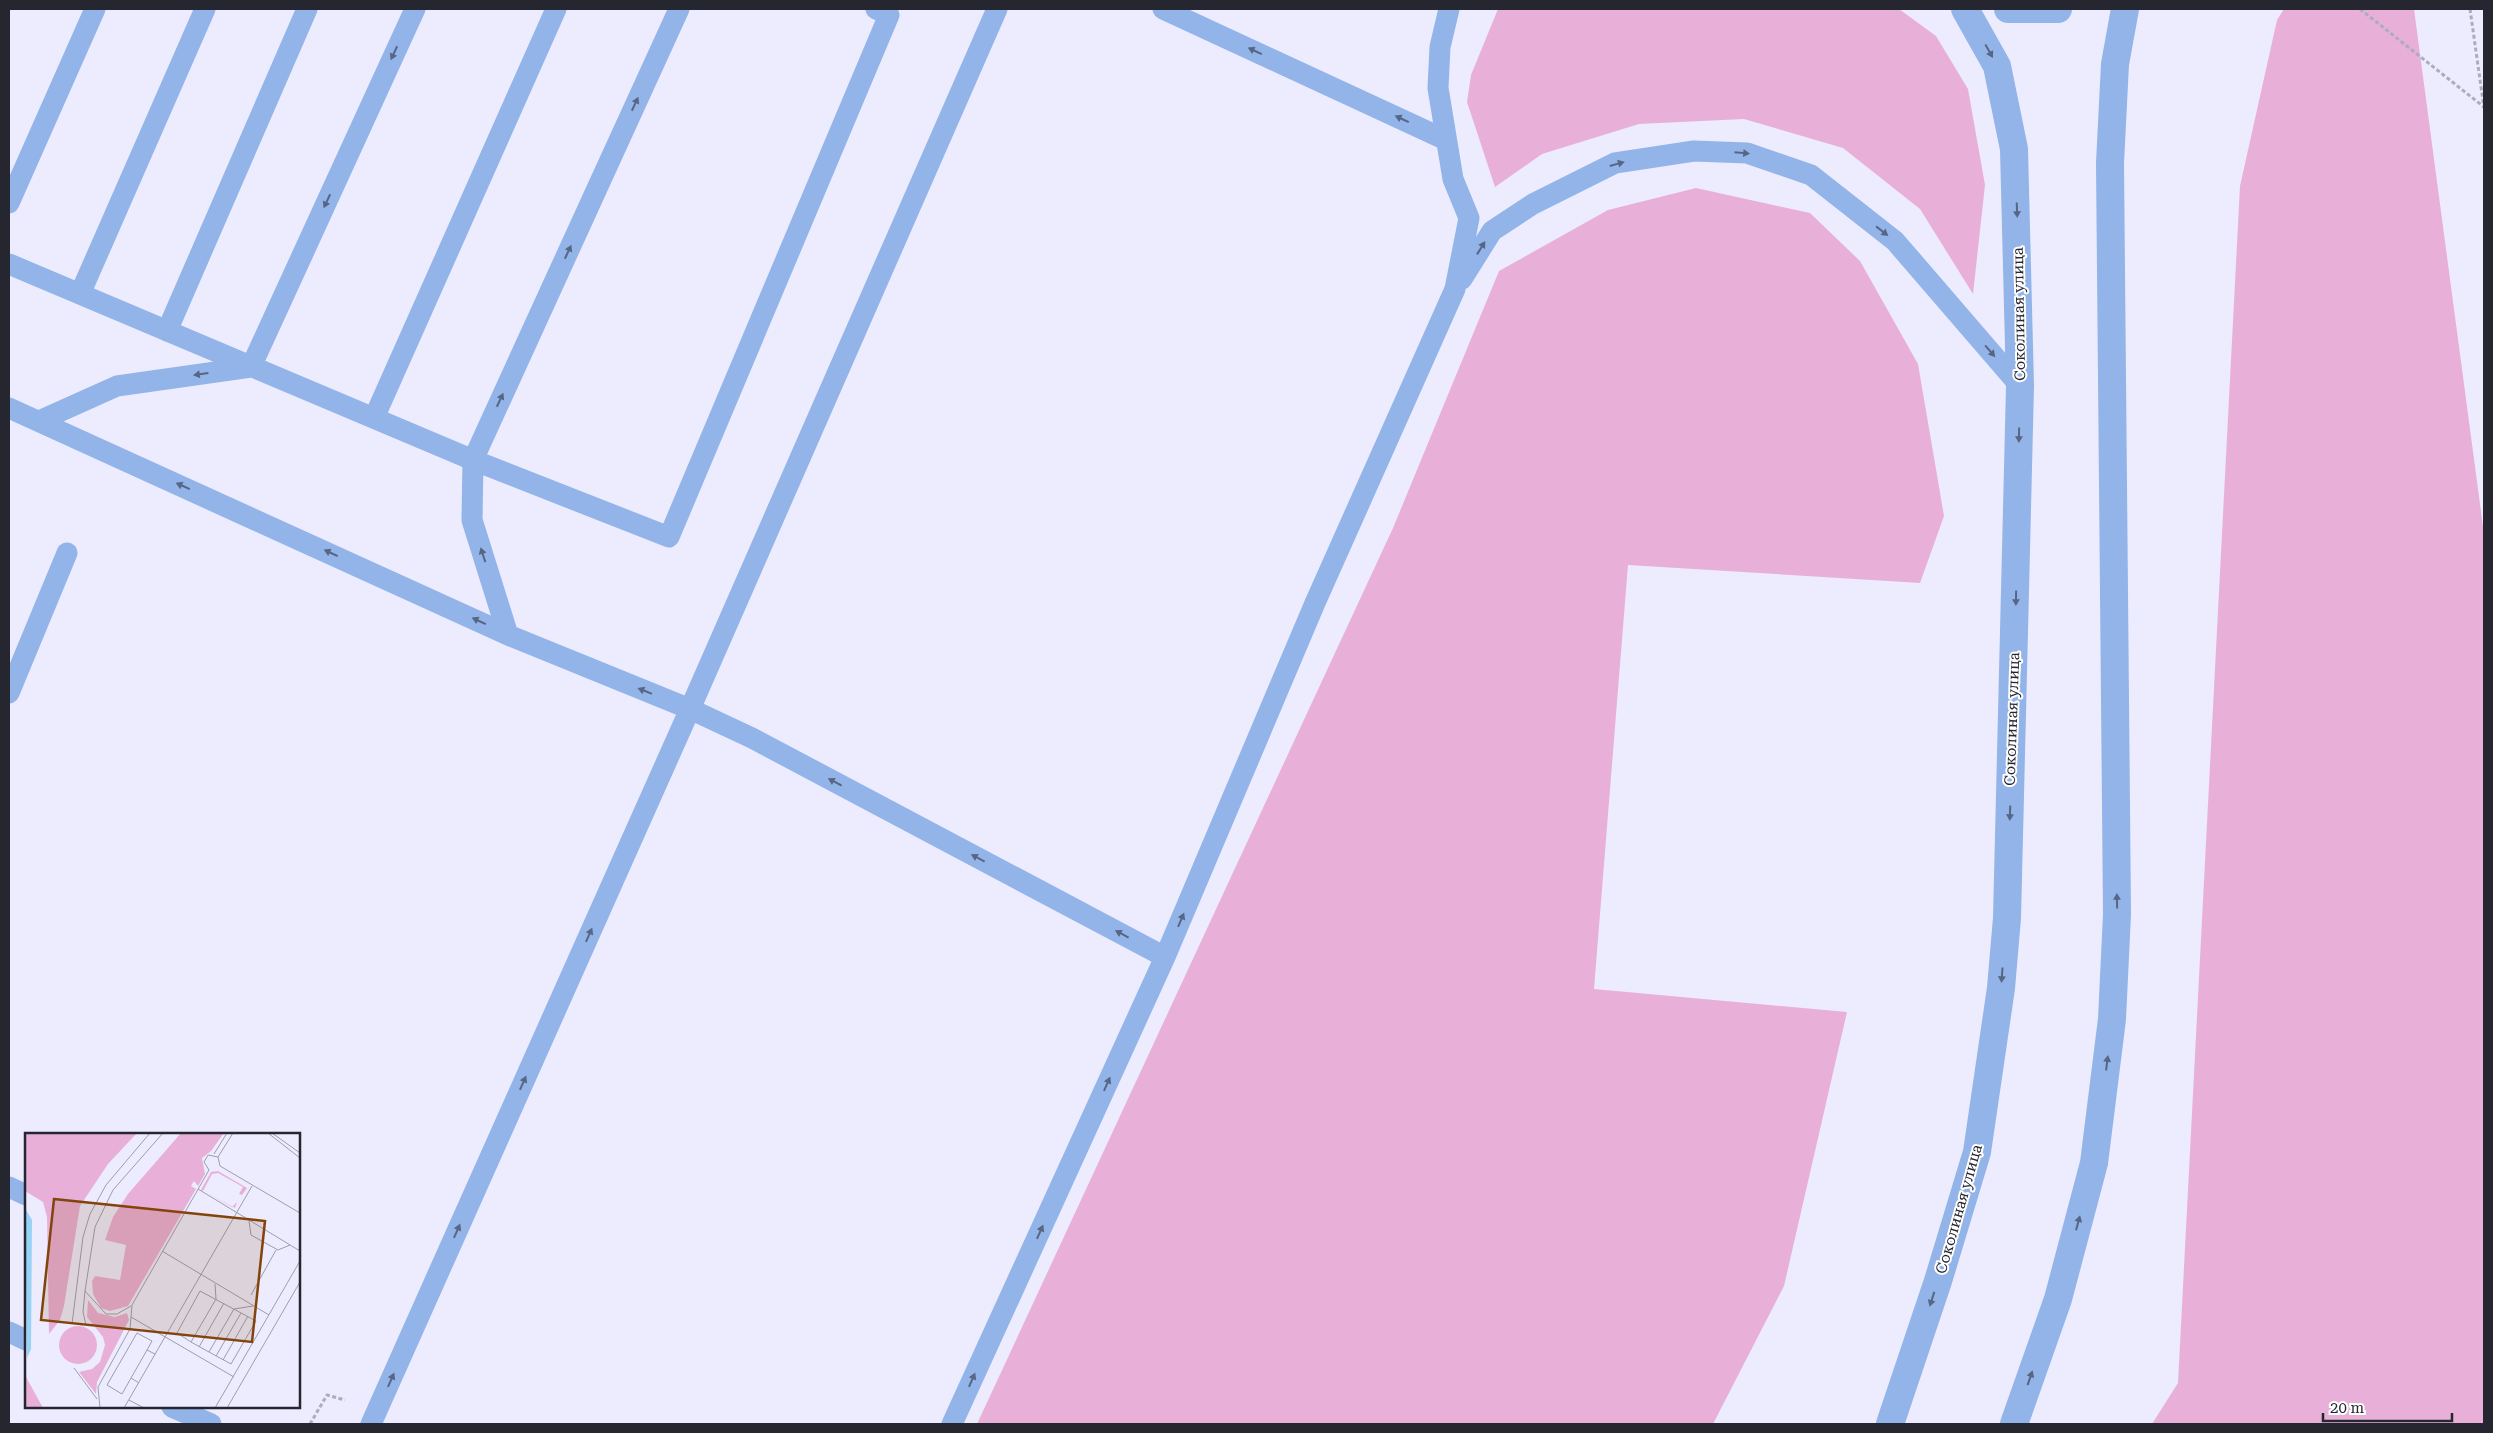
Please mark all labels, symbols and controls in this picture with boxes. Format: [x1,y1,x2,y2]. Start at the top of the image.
one-way arrow [1985,44,1993,59]
one-way arrow [390,46,398,60]
one-way arrow [1247,47,1262,56]
one-way arrow [632,97,640,111]
one-way arrow [1395,115,1409,123]
one-way arrow [1735,150,1751,158]
one-way arrow [1609,159,1624,167]
one-way arrow [322,194,330,208]
one-way arrow [2013,202,2021,218]
one-way arrow [1875,225,1888,236]
one-way arrow [1477,242,1486,255]
one-way arrow [564,245,572,259]
street label: Соколиная улица [2009,247,2029,381]
one-way arrow [1985,345,1996,358]
one-way arrow [193,370,209,378]
one-way arrow [497,393,505,407]
one-way arrow [2015,427,2023,443]
one-way arrow [176,482,190,490]
one-way arrow [479,547,487,562]
one-way arrow [324,549,338,557]
one-way arrow [2011,590,2019,606]
one-way arrow [472,617,486,625]
street label: Соколиная улица [2001,652,2023,786]
one-way arrow [637,686,652,694]
one-way arrow [827,778,842,786]
one-way arrow [2005,805,2013,821]
one-way arrow [971,854,986,862]
one-way arrow [2113,893,2121,909]
one-way arrow [1177,913,1185,927]
one-way arrow [586,928,594,942]
one-way arrow [1115,930,1129,938]
one-way arrow [1998,967,2006,983]
one-way arrow [2103,1055,2111,1071]
one-way arrow [520,1076,528,1090]
one-way arrow [1103,1077,1111,1091]
inset map [25,1133,300,1408]
street label: Соколиная улица [1932,1142,1986,1276]
one-way arrow [2074,1215,2082,1230]
one-way arrow [453,1224,461,1238]
one-way arrow [1036,1225,1044,1239]
one-way arrow [1928,1292,1936,1307]
one-way arrow [2026,1370,2034,1385]
one-way arrow [387,1373,395,1387]
one-way arrow [968,1373,976,1387]
scale bar [2323,1390,2452,1422]
text: 20 m [2330,1399,2365,1417]

